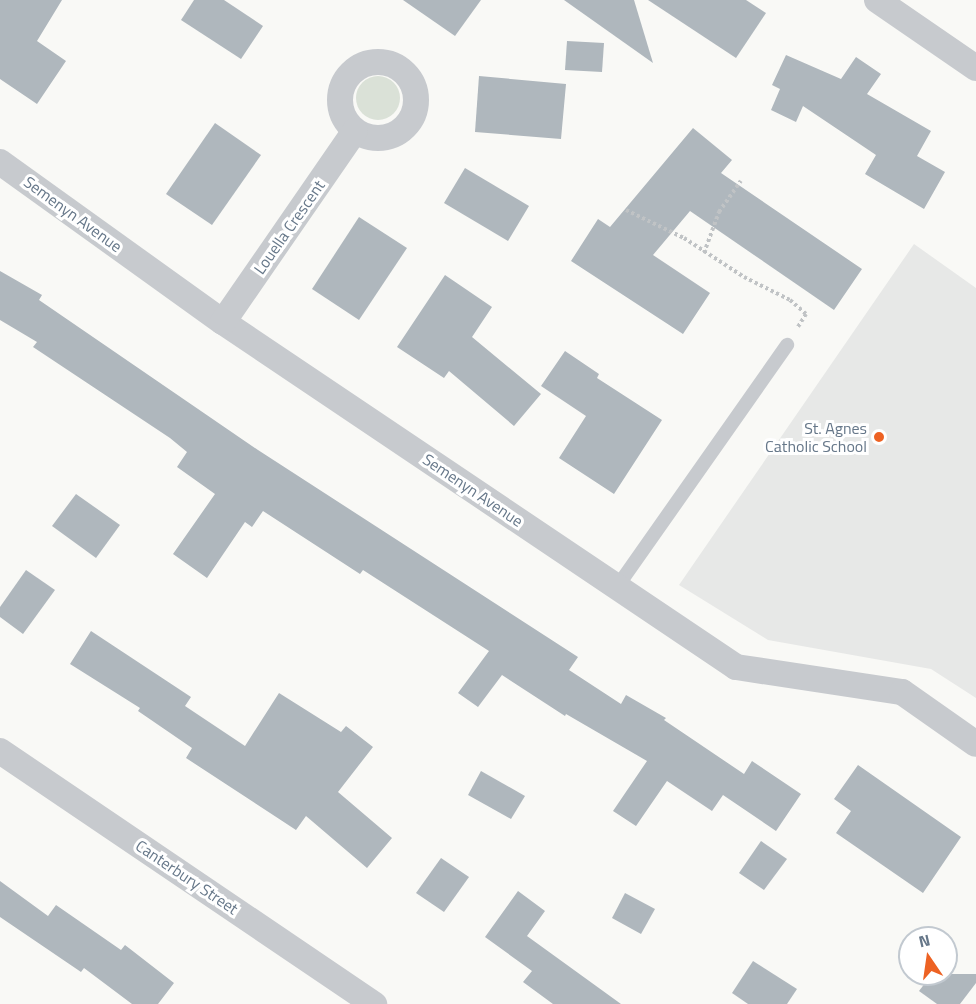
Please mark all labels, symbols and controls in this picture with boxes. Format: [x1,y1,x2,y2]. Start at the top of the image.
street label: Semenyn Avenue [20,172,126,256]
street label: Louella Crescent [250,176,328,278]
place label: St. Agnes Catholic School [765,418,867,456]
marker: St. Agnes Catholic School [872,430,886,444]
street label: Semenyn Avenue [419,449,527,531]
street label: Canterbury Street [132,836,242,918]
north arrow [898,926,958,986]
text: N [916,927,933,953]

